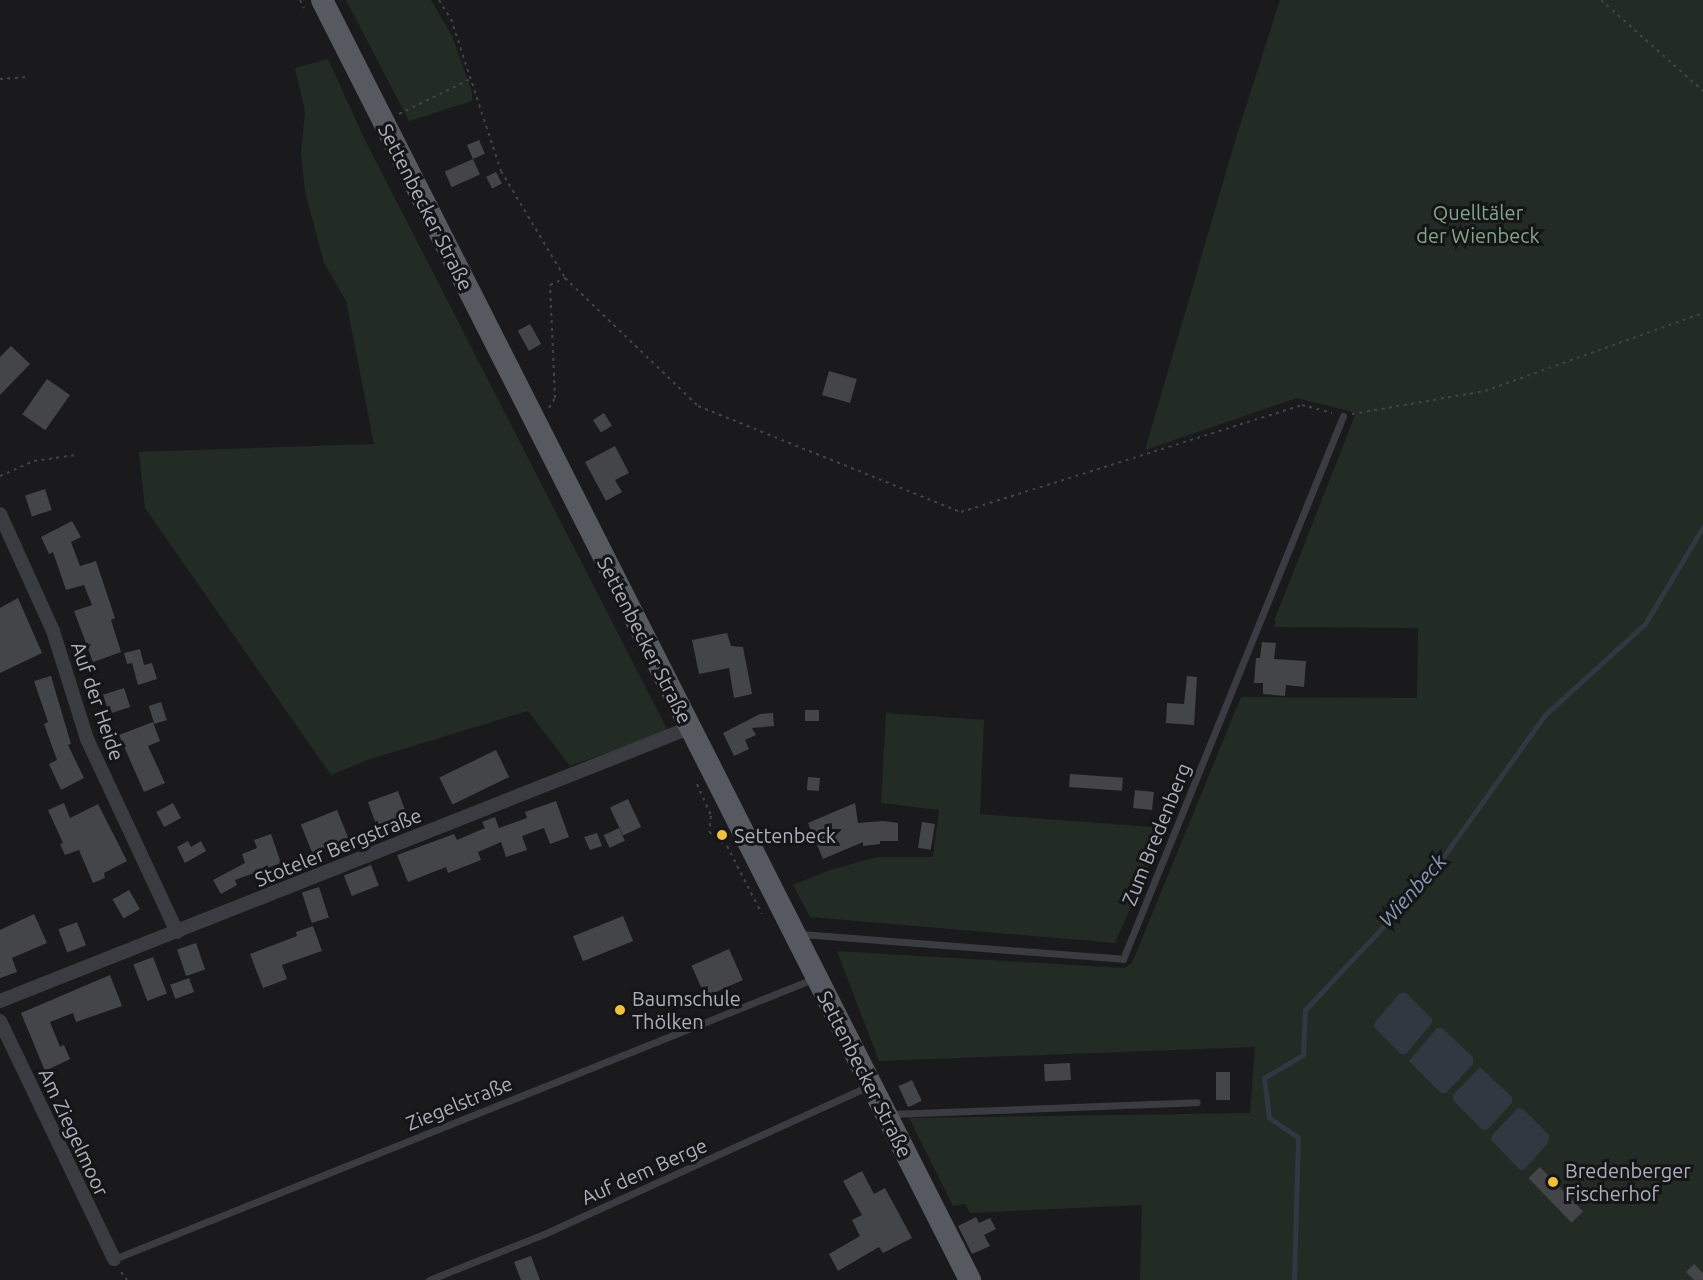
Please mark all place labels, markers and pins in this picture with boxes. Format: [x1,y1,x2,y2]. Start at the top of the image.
place label: Settenbeck [734,823,836,847]
marker: Settenbeck [715,828,729,842]
place label: Baumschule Thölken [632,987,741,1034]
marker: Baumschule Thölken [613,1003,627,1017]
place label: Bredenberger Fischerhof [1565,1158,1691,1205]
marker: Bredenberger Fischerhof [1546,1175,1560,1189]

